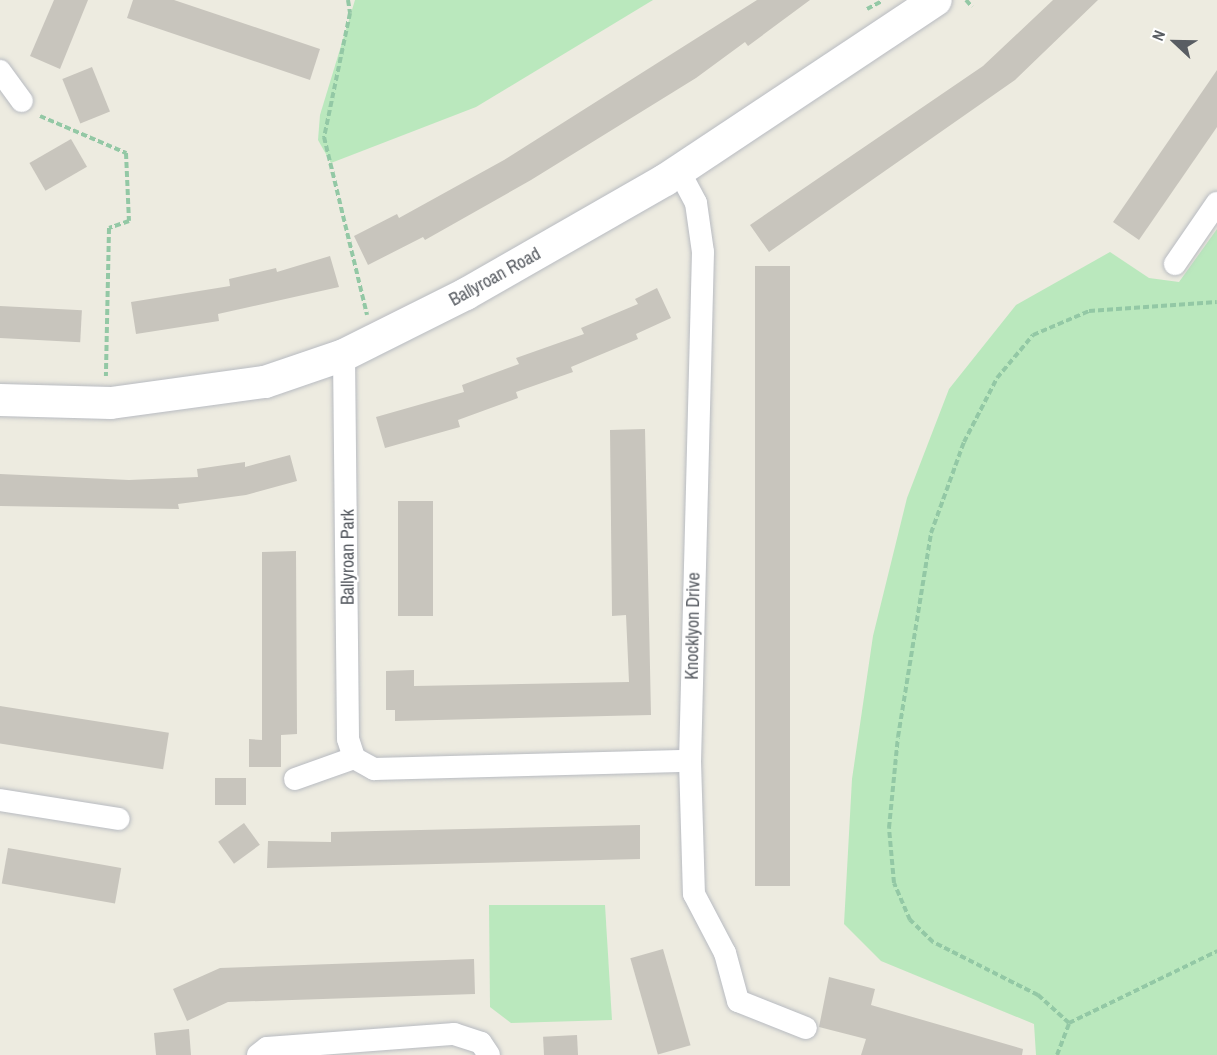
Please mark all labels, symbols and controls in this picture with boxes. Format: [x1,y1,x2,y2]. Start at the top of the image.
north arrow [1145,12,1205,72]
text: N [1146,27,1170,44]
street label: Ballyroan Road [446,243,544,311]
street label: Ballyroan Park [337,509,359,605]
street label: Knocklyon Drive [681,572,705,680]

